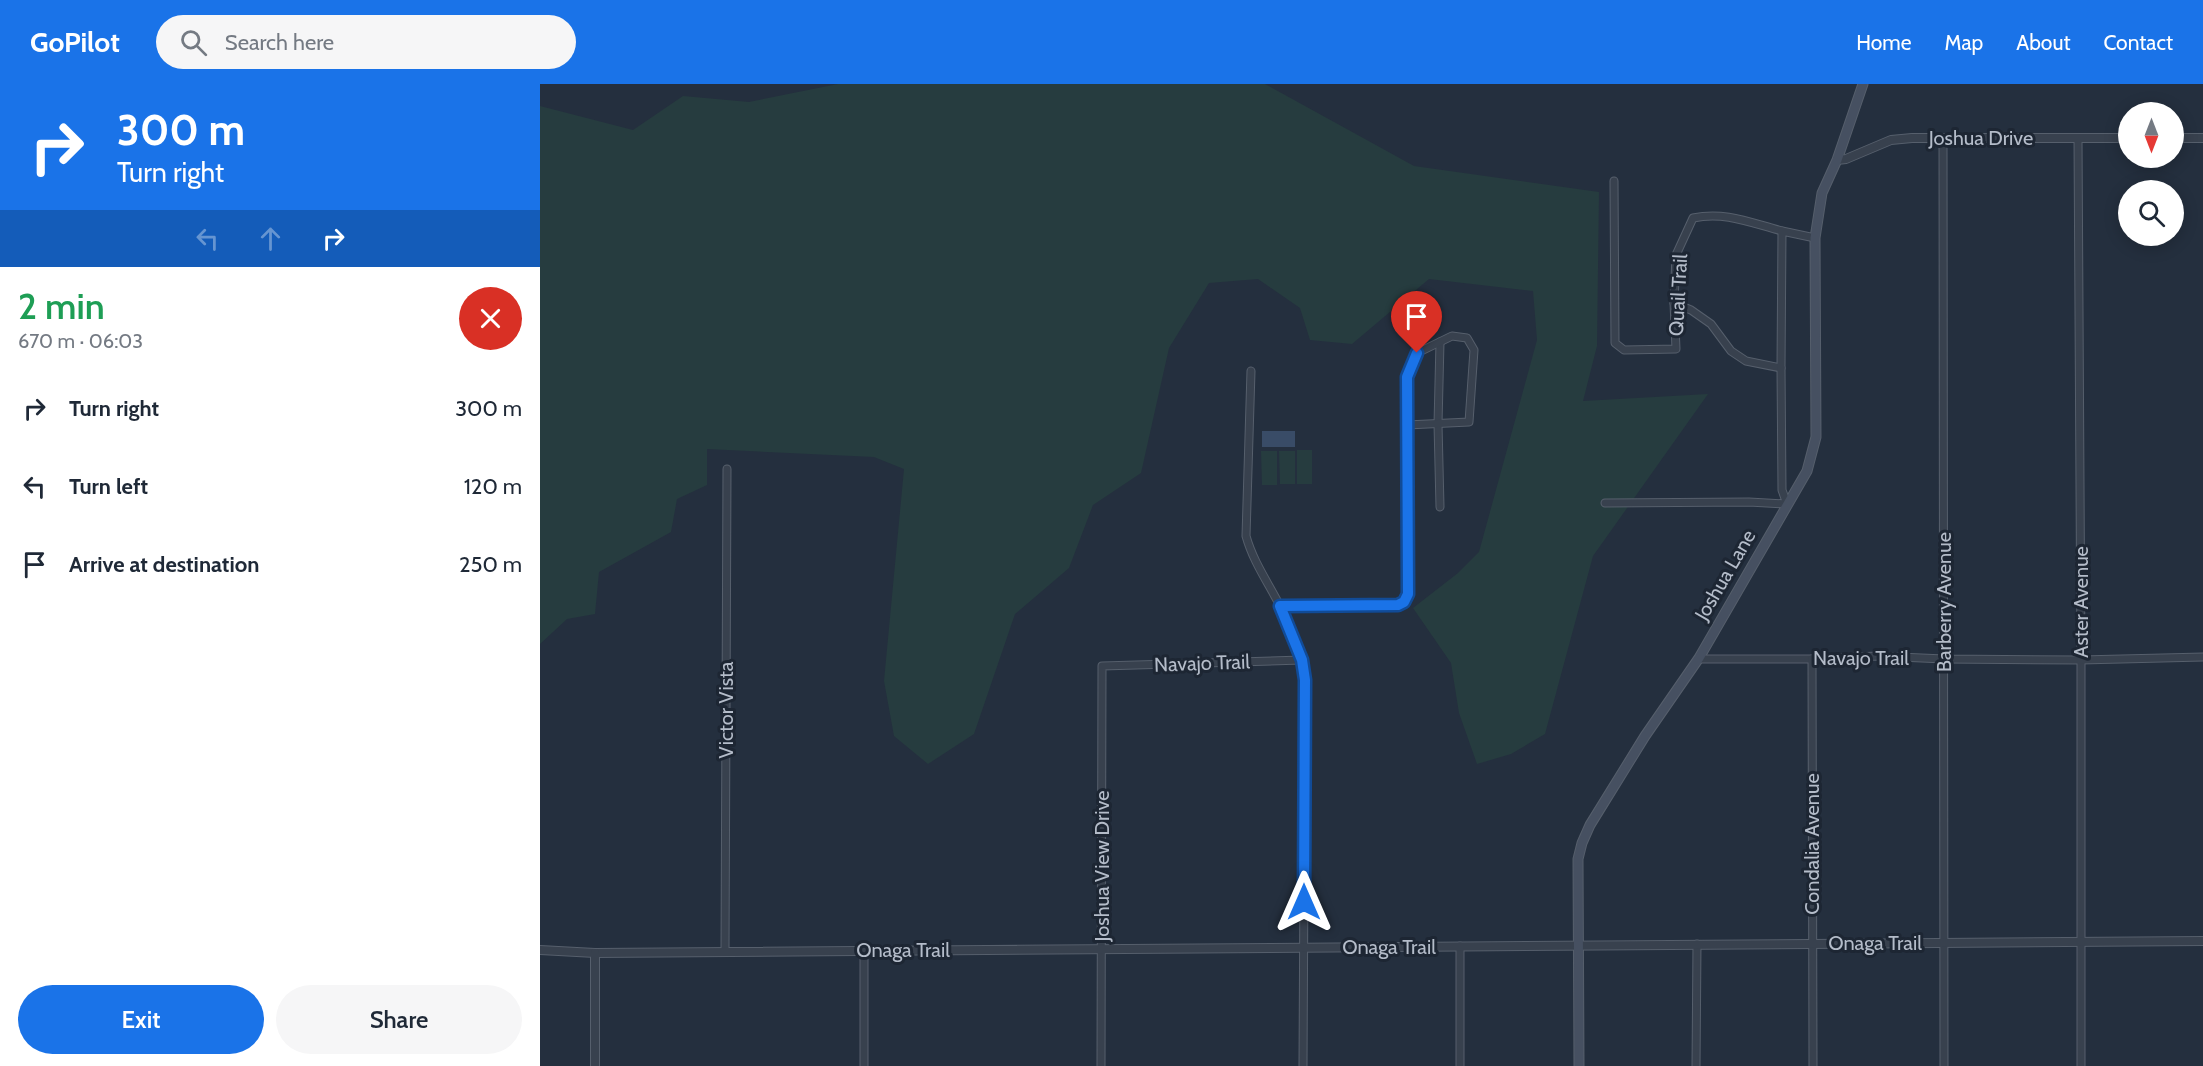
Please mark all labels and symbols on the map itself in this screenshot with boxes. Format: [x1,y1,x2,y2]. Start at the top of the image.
north arrow [2118,102,2184,168]
street label: Joshua Drive [1928,126,2033,150]
street label: Quail Trail [1664,253,1692,337]
pin [1391,291,1442,353]
street label: Joshua Lane [1689,525,1761,625]
street label: Barberry Avenue [1932,532,1956,672]
street label: Aster Avenue [2069,546,2093,658]
street label: Navajo Trail [1813,646,1909,670]
street label: Navajo Trail [1154,649,1251,677]
street label: Victor Vista [714,661,738,758]
street label: Condalia Avenue [1800,773,1824,915]
street label: Joshua View Drive [1090,791,1114,942]
position arrow [1272,870,1336,934]
street label: Onaga Trail [1828,931,1922,955]
street label: Onaga Trail [1342,935,1436,959]
street label: Onaga Trail [856,938,950,962]

